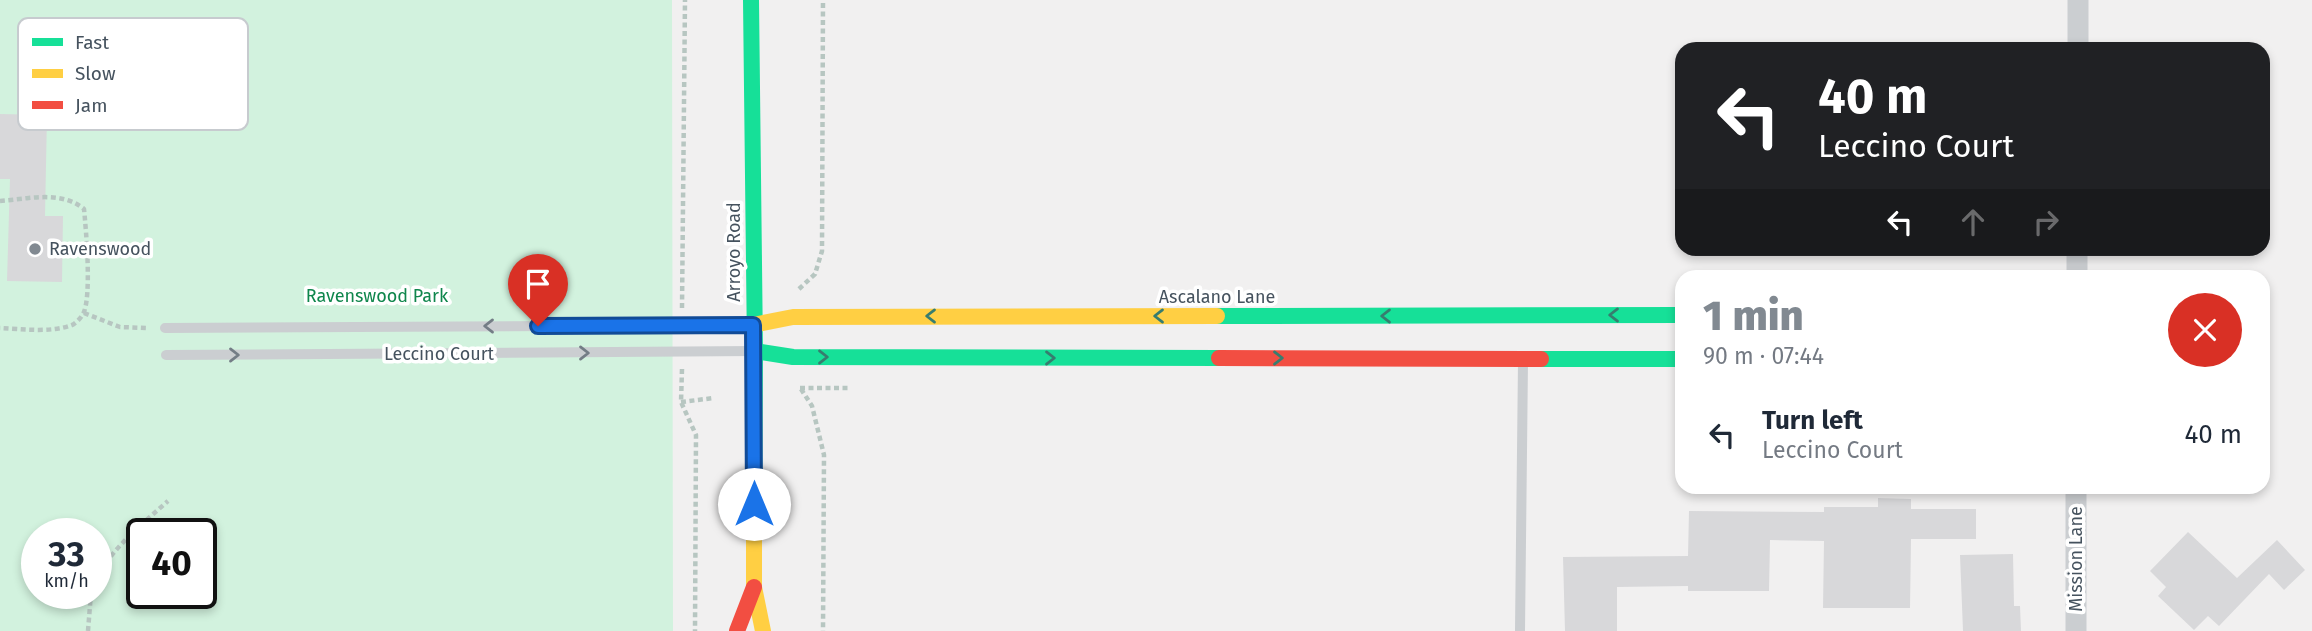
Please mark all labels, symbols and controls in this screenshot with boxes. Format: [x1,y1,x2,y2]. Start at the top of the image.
legend [18,18,248,130]
text: Fast [75,31,109,54]
text: Slow [75,62,116,85]
text: 40 m [1818,67,1927,126]
icon: left [1703,70,1794,161]
text: Jam [75,94,107,117]
text: Leccino Court [1818,127,2014,165]
street label: Arroyo Road [723,202,745,302]
icon: left [1881,203,1919,241]
icon: ahead [1954,203,1992,241]
icon: right [2027,203,2065,241]
place label: Ravenswood [49,238,151,260]
marker: Ravenswood [27,241,43,257]
pin [508,254,568,326]
icon: arrive [519,265,557,303]
park label: Ravenswood Park [306,285,449,307]
street label: Ascalano Lane [1159,286,1275,308]
text: 1 min [1703,291,1804,341]
button: close [2168,293,2242,367]
one-way arrow [1608,307,1618,323]
one-way arrow [925,308,936,324]
one-way arrow [1153,308,1163,324]
one-way arrow [1380,308,1391,323]
one-way arrow [483,318,494,334]
text: 90 m · 07:44 [1703,342,1824,370]
street label: Leccino Court [384,343,495,365]
one-way arrow [580,345,590,361]
one-way arrow [230,347,240,363]
one-way arrow [818,349,828,365]
one-way arrow [1045,350,1056,366]
one-way arrow [1273,350,1283,366]
text: Turn left [1762,405,1863,436]
icon: left [1703,416,1741,454]
text: 40 m [2184,419,2242,450]
text: Leccino Court [1762,436,1903,464]
position arrow [717,467,791,541]
street label: Mission Lane [2065,506,2087,612]
speed limit sign: 40 [126,518,217,609]
text: 33 [48,533,85,575]
text: km/h [44,570,89,592]

